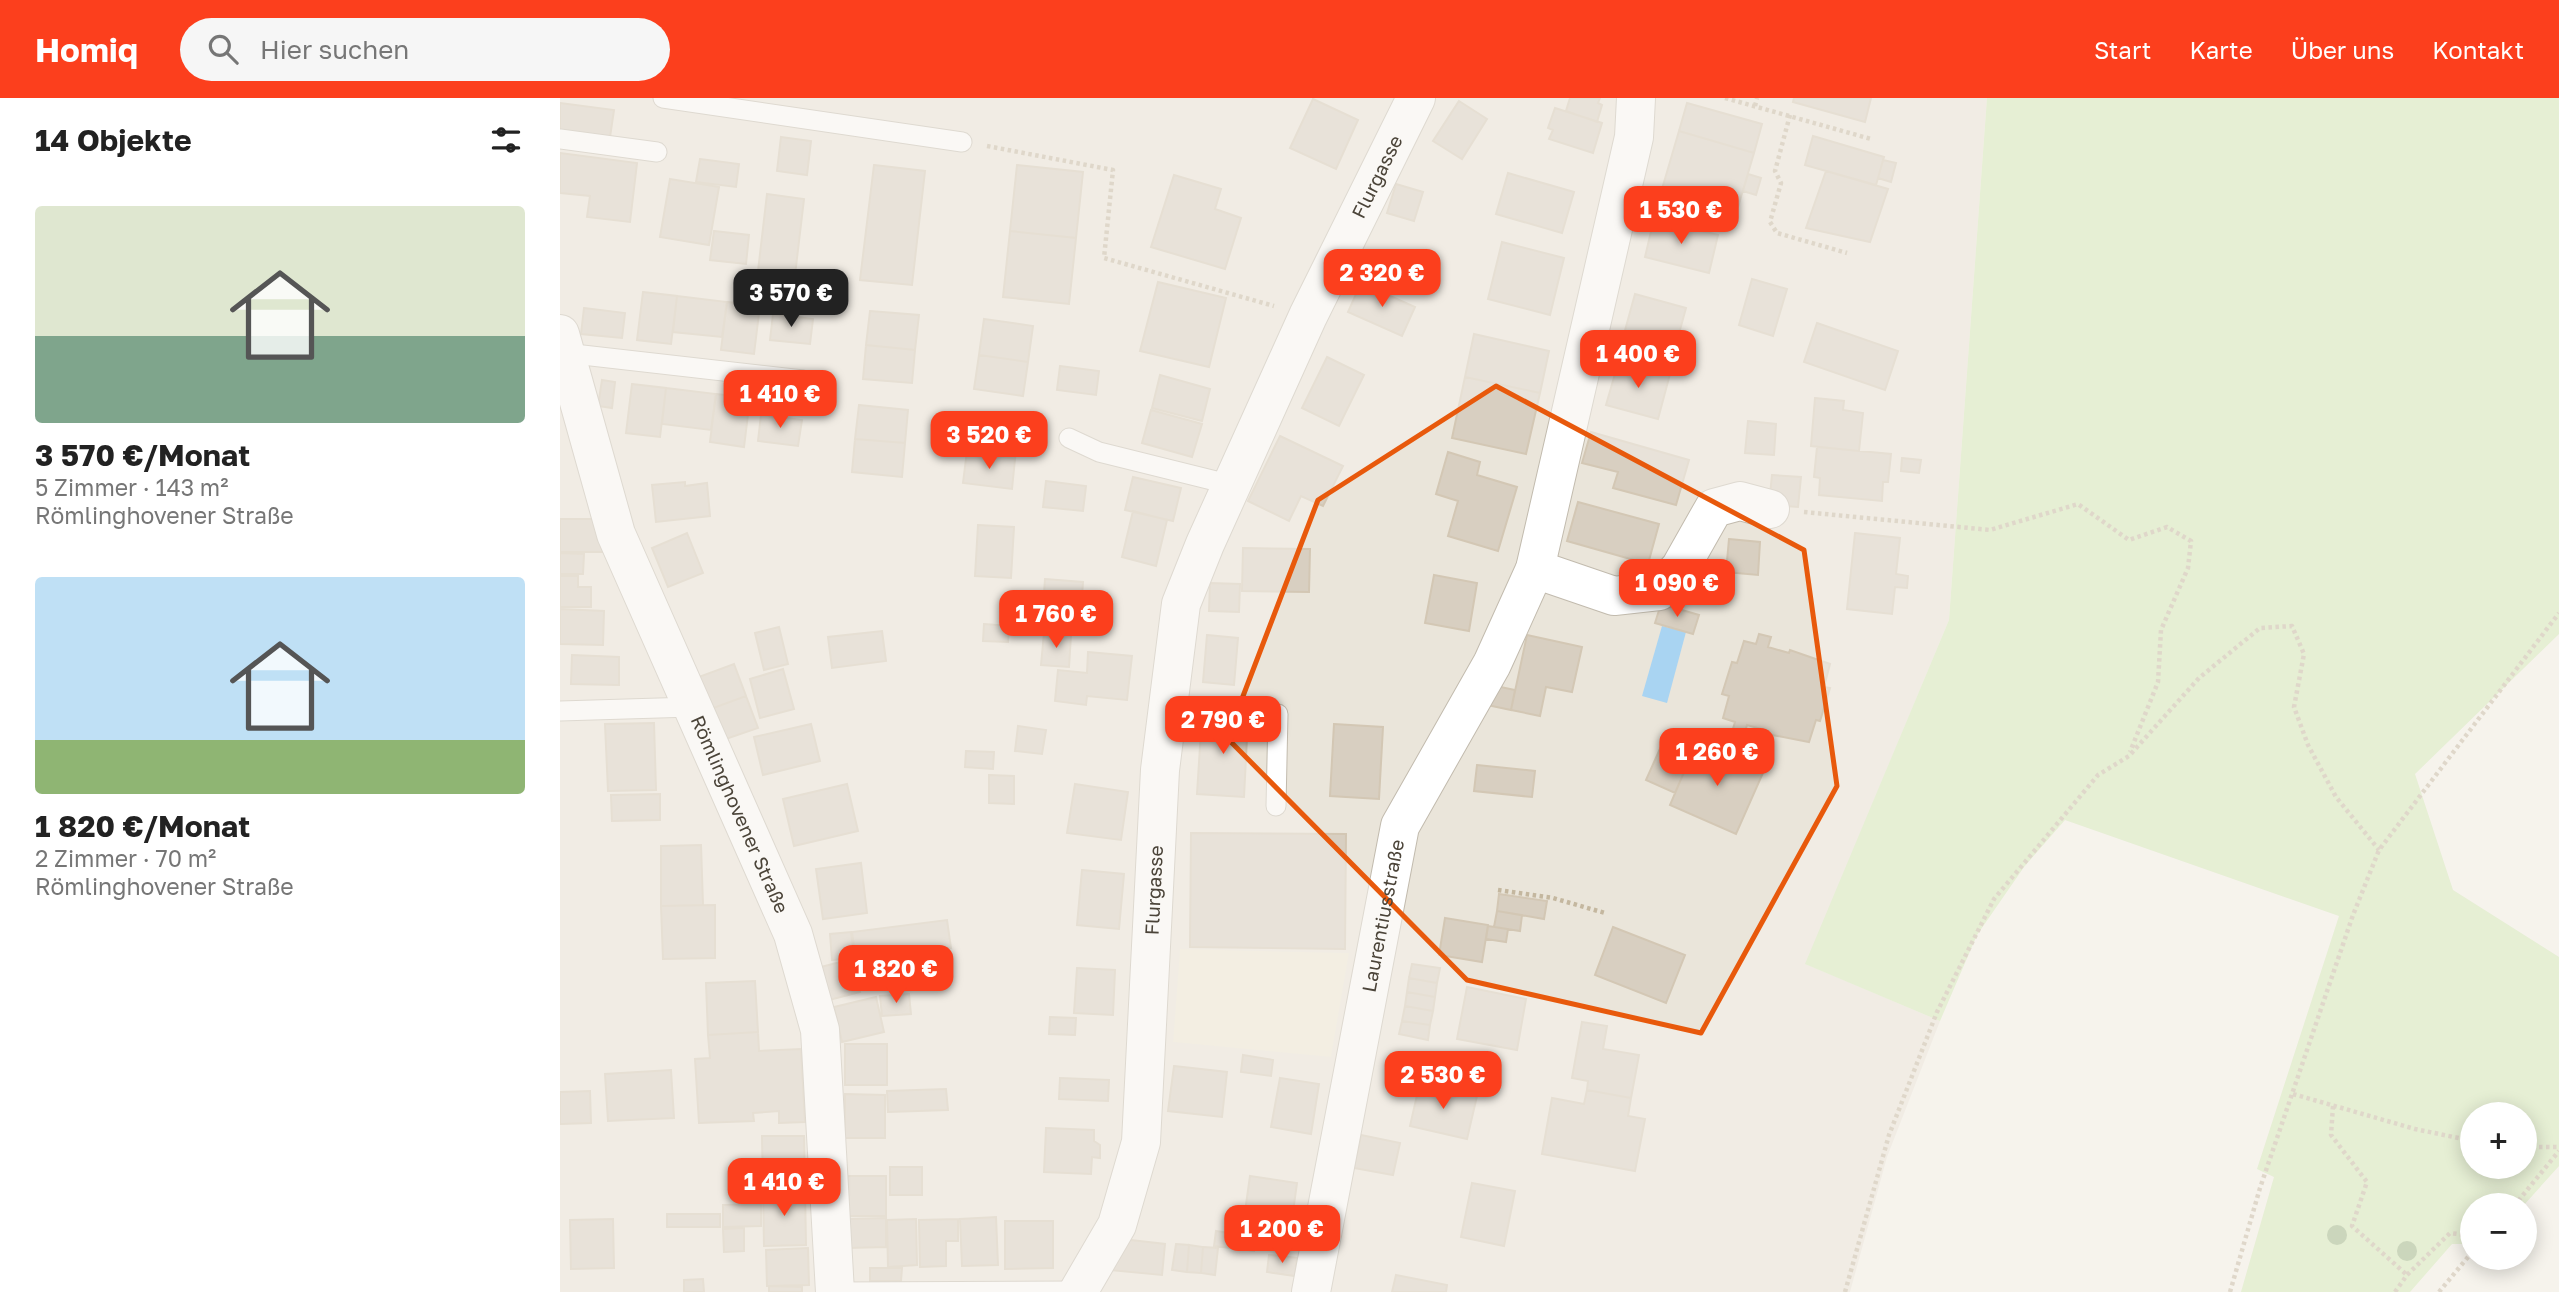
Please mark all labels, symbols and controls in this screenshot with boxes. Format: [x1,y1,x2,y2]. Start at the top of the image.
search box [180,18,670,81]
text: Homiq [35,30,138,69]
icon: search [204,30,242,68]
text: Hier suchen [260,34,409,65]
text: Start [2094,35,2151,64]
text: Karte [2189,35,2253,64]
text: Über uns [2291,35,2394,64]
text: Kontakt [2432,35,2524,64]
icon: filters [487,121,525,159]
text: 14 Objekte [35,122,192,158]
street label: Flurgasse [1346,131,1407,222]
pin: 1 530 € [1616,186,1746,246]
text: 1 530 € [1640,195,1722,223]
pin: 2 320 € [1317,250,1447,309]
icon: home [217,252,343,378]
text: 2 320 € [1340,258,1424,286]
pin: 3 570 € [726,270,856,329]
text: 3 570 € [749,278,833,306]
pin: 1 400 € [1573,330,1703,390]
text: 1 400 € [1596,339,1680,367]
pin: 1 410 € [715,370,845,430]
text: 1 410 € [740,379,820,407]
pin: 3 520 € [924,412,1054,471]
text: 3 520 € [947,420,1031,448]
text: 3 570 €/Monat [35,437,250,473]
text: 5 Zimmer · 143 m² [35,473,229,501]
text: Römlinghovener Straße [35,501,294,529]
pin: 1 090 € [1612,560,1742,619]
text: 1 090 € [1635,568,1719,596]
pin: 1 760 € [991,590,1121,650]
text: 1 760 € [1015,599,1097,627]
icon: home [217,623,343,749]
pin: 2 790 € [1158,696,1288,756]
text: 2 790 € [1181,705,1265,733]
street label: Römlinghovener Straße [687,711,794,916]
pin: 1 260 € [1652,728,1782,788]
text: 1 260 € [1675,737,1759,765]
text: 1 820 €/Monat [35,808,250,844]
street label: Laurentiusstraße [1357,837,1408,994]
text: 2 Zimmer · 70 m² [35,844,216,872]
street label: Flurgasse [1140,845,1167,936]
text: Römlinghovener Straße [35,872,294,900]
pin: 1 820 € [831,946,961,1005]
text: 1 820 € [854,954,938,982]
pin: 2 530 € [1378,1052,1508,1111]
text: 2 530 € [1401,1060,1485,1088]
map controls [2460,1102,2537,1270]
button: + [2460,1102,2537,1179]
pin: 1 410 € [719,1158,849,1218]
text: 1 410 € [744,1167,824,1195]
button: − [2460,1193,2537,1270]
pin: 1 200 € [1217,1206,1347,1265]
text: 1 200 € [1240,1214,1324,1242]

